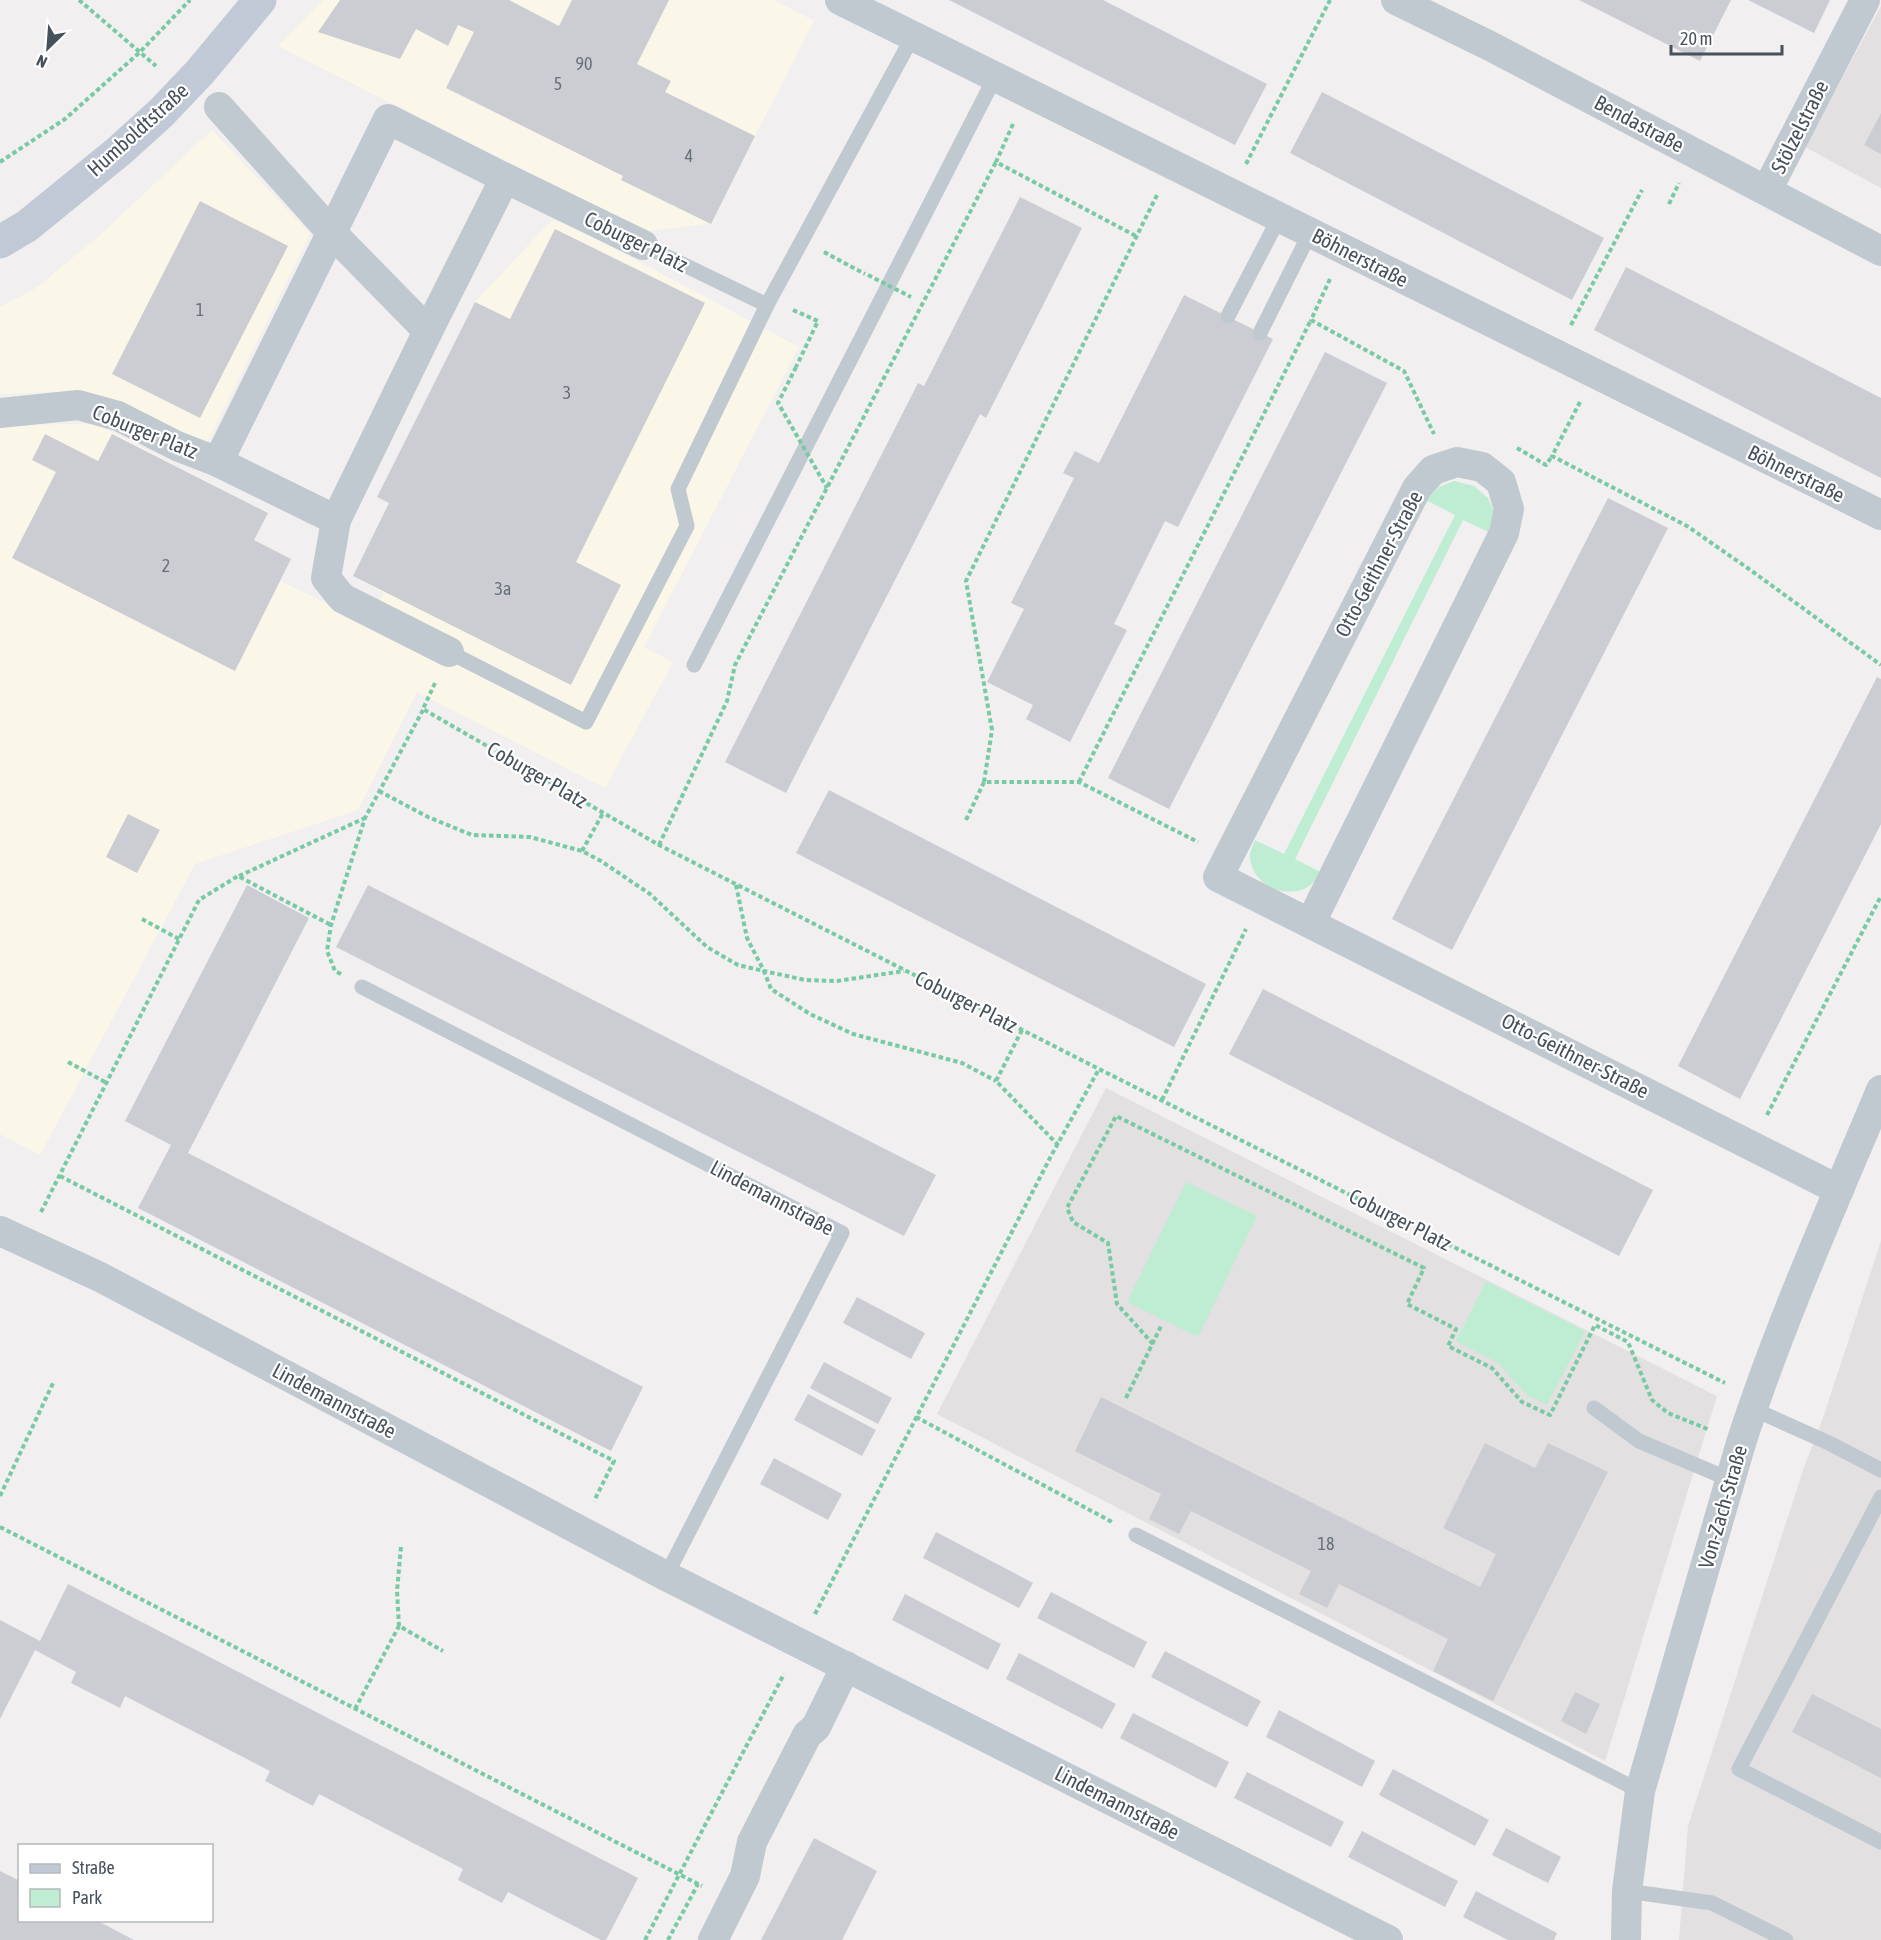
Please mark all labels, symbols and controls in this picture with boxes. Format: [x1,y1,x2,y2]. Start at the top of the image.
north arrow [18,18,78,78]
scale bar [1671,18,1782,56]
text: 20 m [1680,28,1712,49]
text: N [34,51,50,72]
house number: 90 [576,53,592,74]
house number: 5 [554,73,562,94]
street label: Stölzelstraße [1766,76,1833,177]
street label: Humboldtstraße [82,78,193,181]
street label: Bendastraße [1591,90,1688,157]
house number: 4 [685,145,693,166]
street label: Coburger Platz [581,206,692,276]
street label: Böhnerstraße [1309,223,1412,291]
house number: 1 [196,299,204,320]
house number: 3 [563,382,571,403]
street label: Coburger Platz [89,399,202,463]
street label: Böhnerstraße [1744,439,1849,507]
street label: Otto-Geithner-Straße [1329,486,1427,641]
house number: 2 [162,555,170,576]
house number: 3a [495,578,511,599]
street label: Coburger Platz [483,736,592,813]
street label: Coburger Platz [911,965,1022,1037]
street label: Otto-Geithner-Straße [1498,1008,1653,1103]
street label: Lindemannstraße [707,1155,838,1240]
street label: Coburger Platz [1345,1183,1456,1255]
street label: Lindemannstraße [269,1358,400,1443]
street label: Von-Zach-Straße [1693,1442,1751,1571]
house number: 18 [1318,1533,1334,1554]
street label: Lindemannstraße [1051,1760,1184,1844]
legend [18,1844,213,1922]
text: Straße [72,1857,115,1878]
text: Park [72,1887,102,1908]

